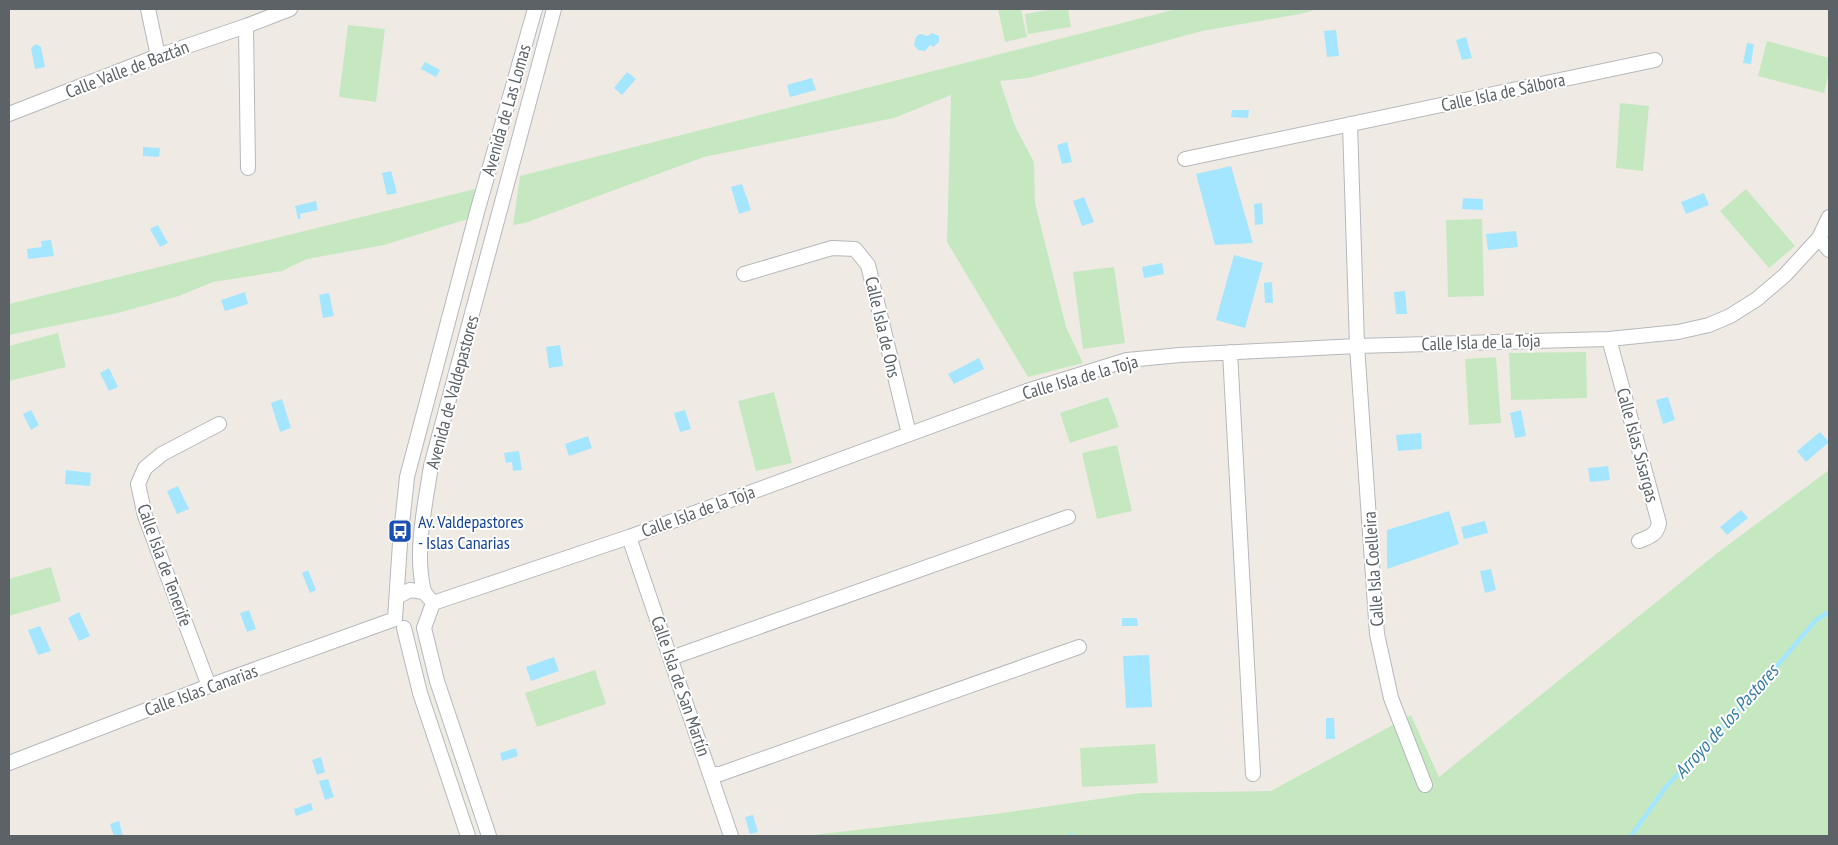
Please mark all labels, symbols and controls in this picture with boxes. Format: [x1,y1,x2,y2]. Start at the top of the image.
street label: Calle Valle de Baztán [62,35,192,103]
street label: Avenida de Las Lomas [476,42,536,178]
street label: Calle Isla de Sálbora [1439,68,1567,116]
street label: Calle Isla de Ons [860,274,906,380]
street label: Avenida de Valdepastores [420,313,484,471]
street label: Calle Isla de la Toja [1421,328,1541,356]
street label: Calle Isla de la Toja [1020,350,1140,404]
street label: Calle Islas Sisargas [1612,385,1664,505]
street label: Calle Isla de la Toja [638,480,758,542]
street label: Calle Isla de Tenerife [132,501,198,629]
place label: Av. Valdepastores - Islas Canarias [418,510,524,554]
street label: Calle Isla Coelleira [1358,511,1388,627]
bus stop icon: Av. Valdepastores - Islas Canarias [387,518,413,544]
street label: Calle Isla de San Martín [646,613,716,759]
water label: Arroyo de los Pastores [1669,658,1784,783]
street label: Calle Islas Canarias [141,659,261,721]

